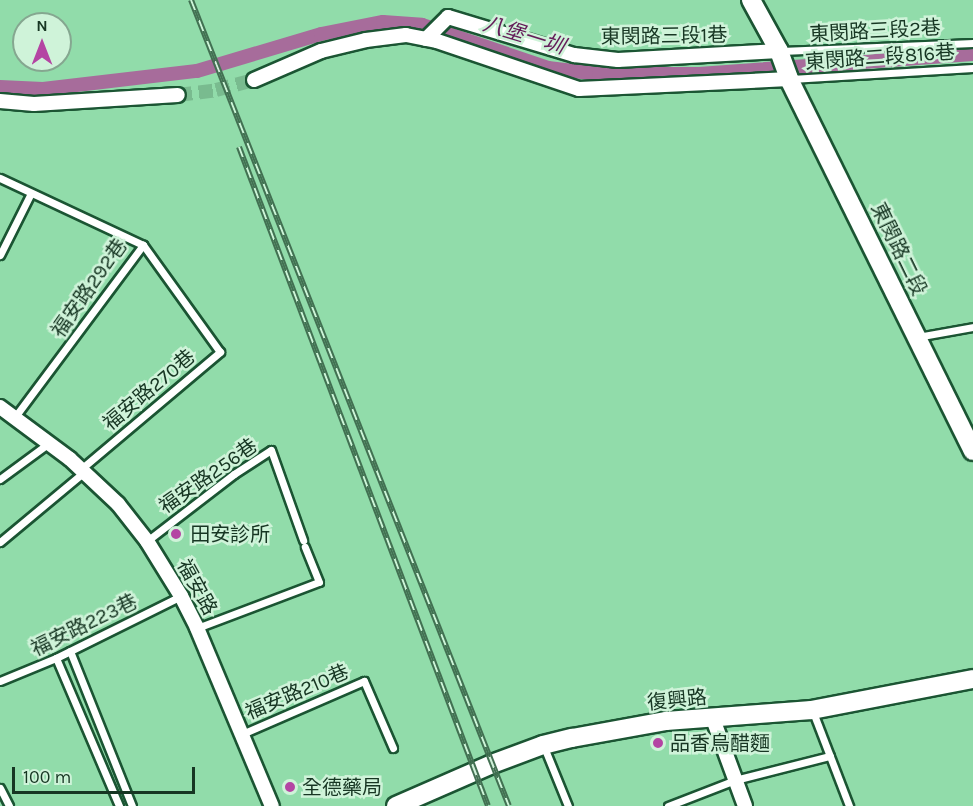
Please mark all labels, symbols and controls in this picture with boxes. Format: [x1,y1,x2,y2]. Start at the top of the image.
water label: 八堡一圳 [480,11,568,59]
north arrow [12,12,72,72]
text: N [36,16,48,35]
street label: 東閔路三段2巷 [809,16,941,46]
street label: 東閔路三段1巷 [600,23,728,49]
street label: 東閔路二段816巷 [804,40,956,74]
street label: 東閔路二段 [866,199,932,299]
street label: 福安路292巷 [46,234,132,342]
street label: 福安路270巷 [98,345,200,435]
street label: 福安路256巷 [154,433,262,519]
place label: 田安診所 [190,522,270,546]
marker: 田安診所 [167,525,185,543]
street label: 福安路 [172,555,222,619]
street label: 福安路223巷 [27,589,141,661]
street label: 福安路210巷 [242,659,352,725]
street label: 復興路 [646,685,708,715]
place label: 品香烏醋麵 [670,731,770,755]
marker: 品香烏醋麵 [651,736,665,750]
scale bar [15,755,198,793]
text: 100 m [23,766,71,788]
place label: 全德藥局 [302,775,382,799]
marker: 全德藥局 [283,780,297,794]

